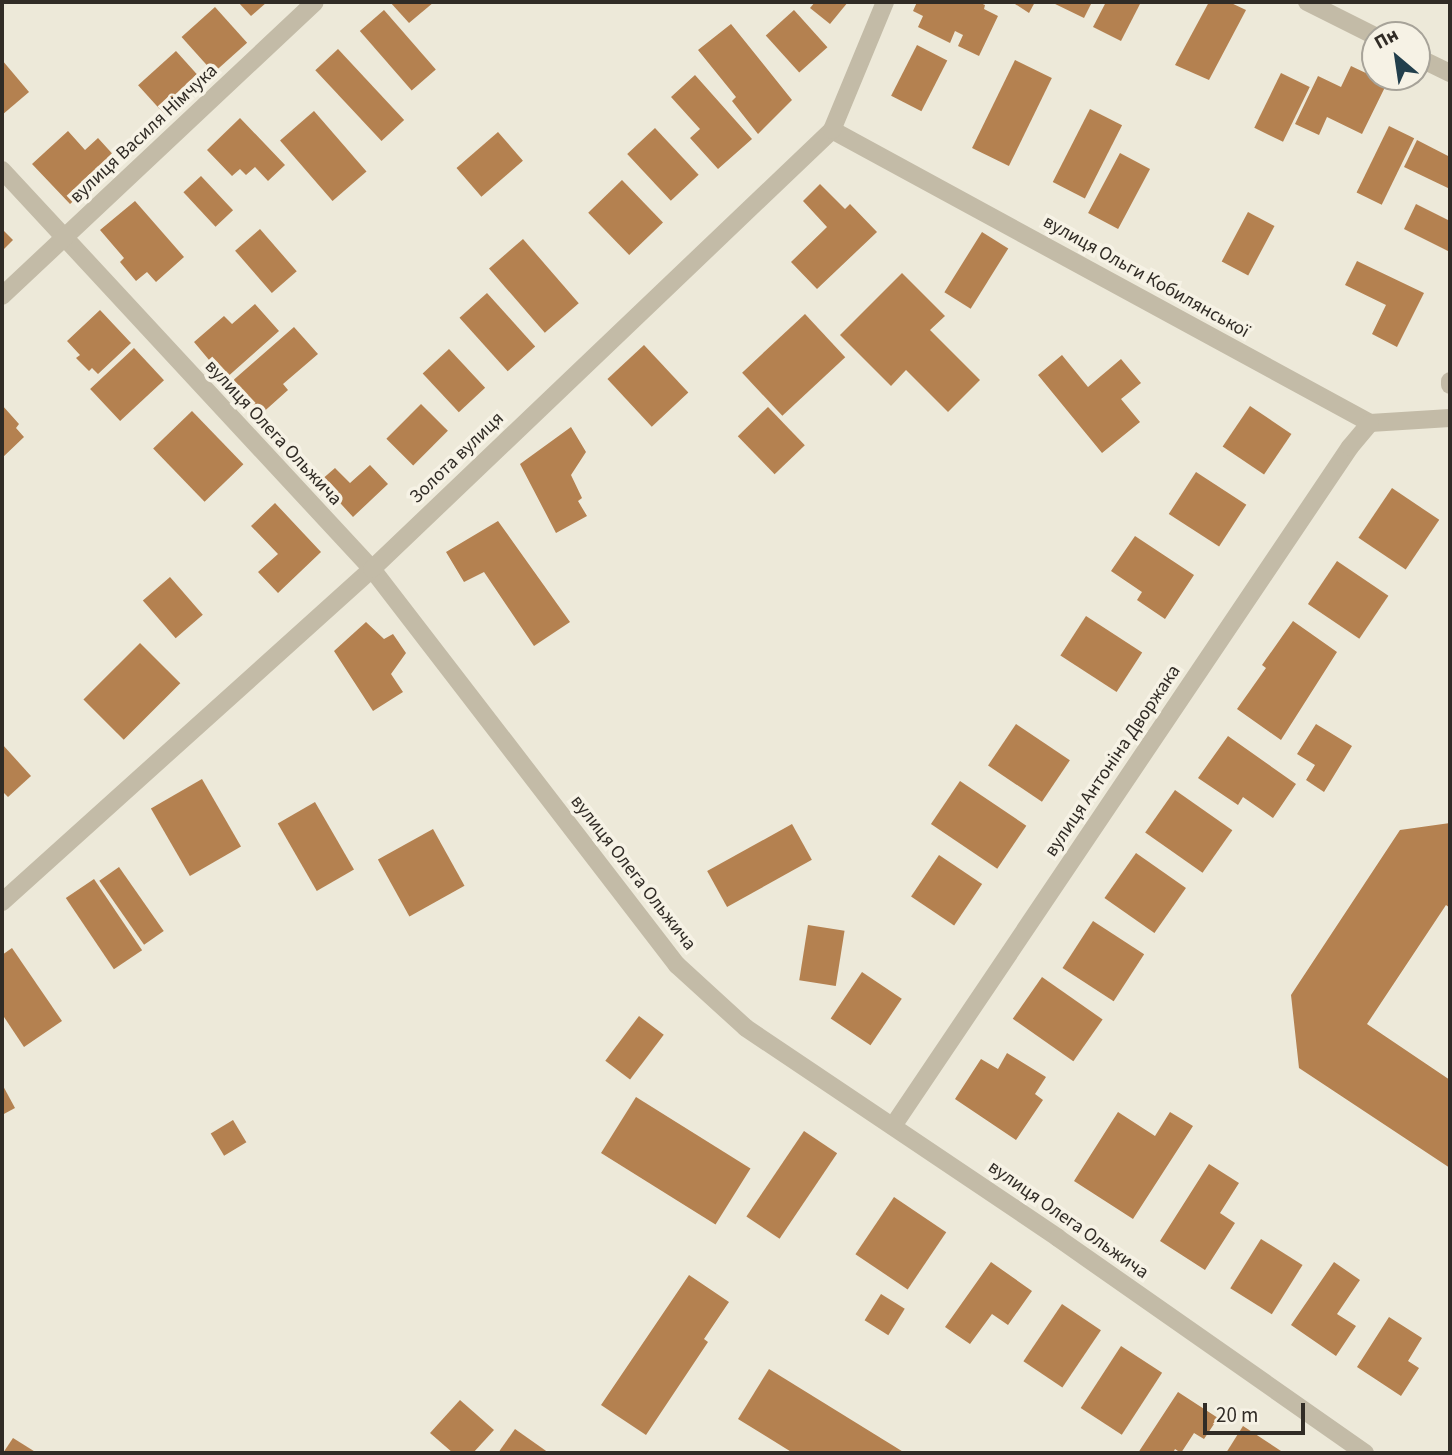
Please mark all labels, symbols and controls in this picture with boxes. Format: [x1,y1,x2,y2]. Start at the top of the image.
north arrow [1361,21,1431,91]
text: Пн [1370,21,1403,56]
street label: вулиця Василя Німчука [65,60,223,208]
street label: вулиця Ольги Кобилянської [1039,211,1253,343]
street label: вулиця Олега Ольжича [200,355,346,511]
street label: Золота вулиця [405,407,509,509]
street label: вулиця Антоніна Дворжака [1040,661,1186,861]
street label: вулиця Олега Ольжича [565,791,701,955]
street label: вулиця Олега Ольжича [983,1156,1153,1284]
scale bar [1207,1388,1308,1432]
text: 20 m [1216,1400,1258,1430]

